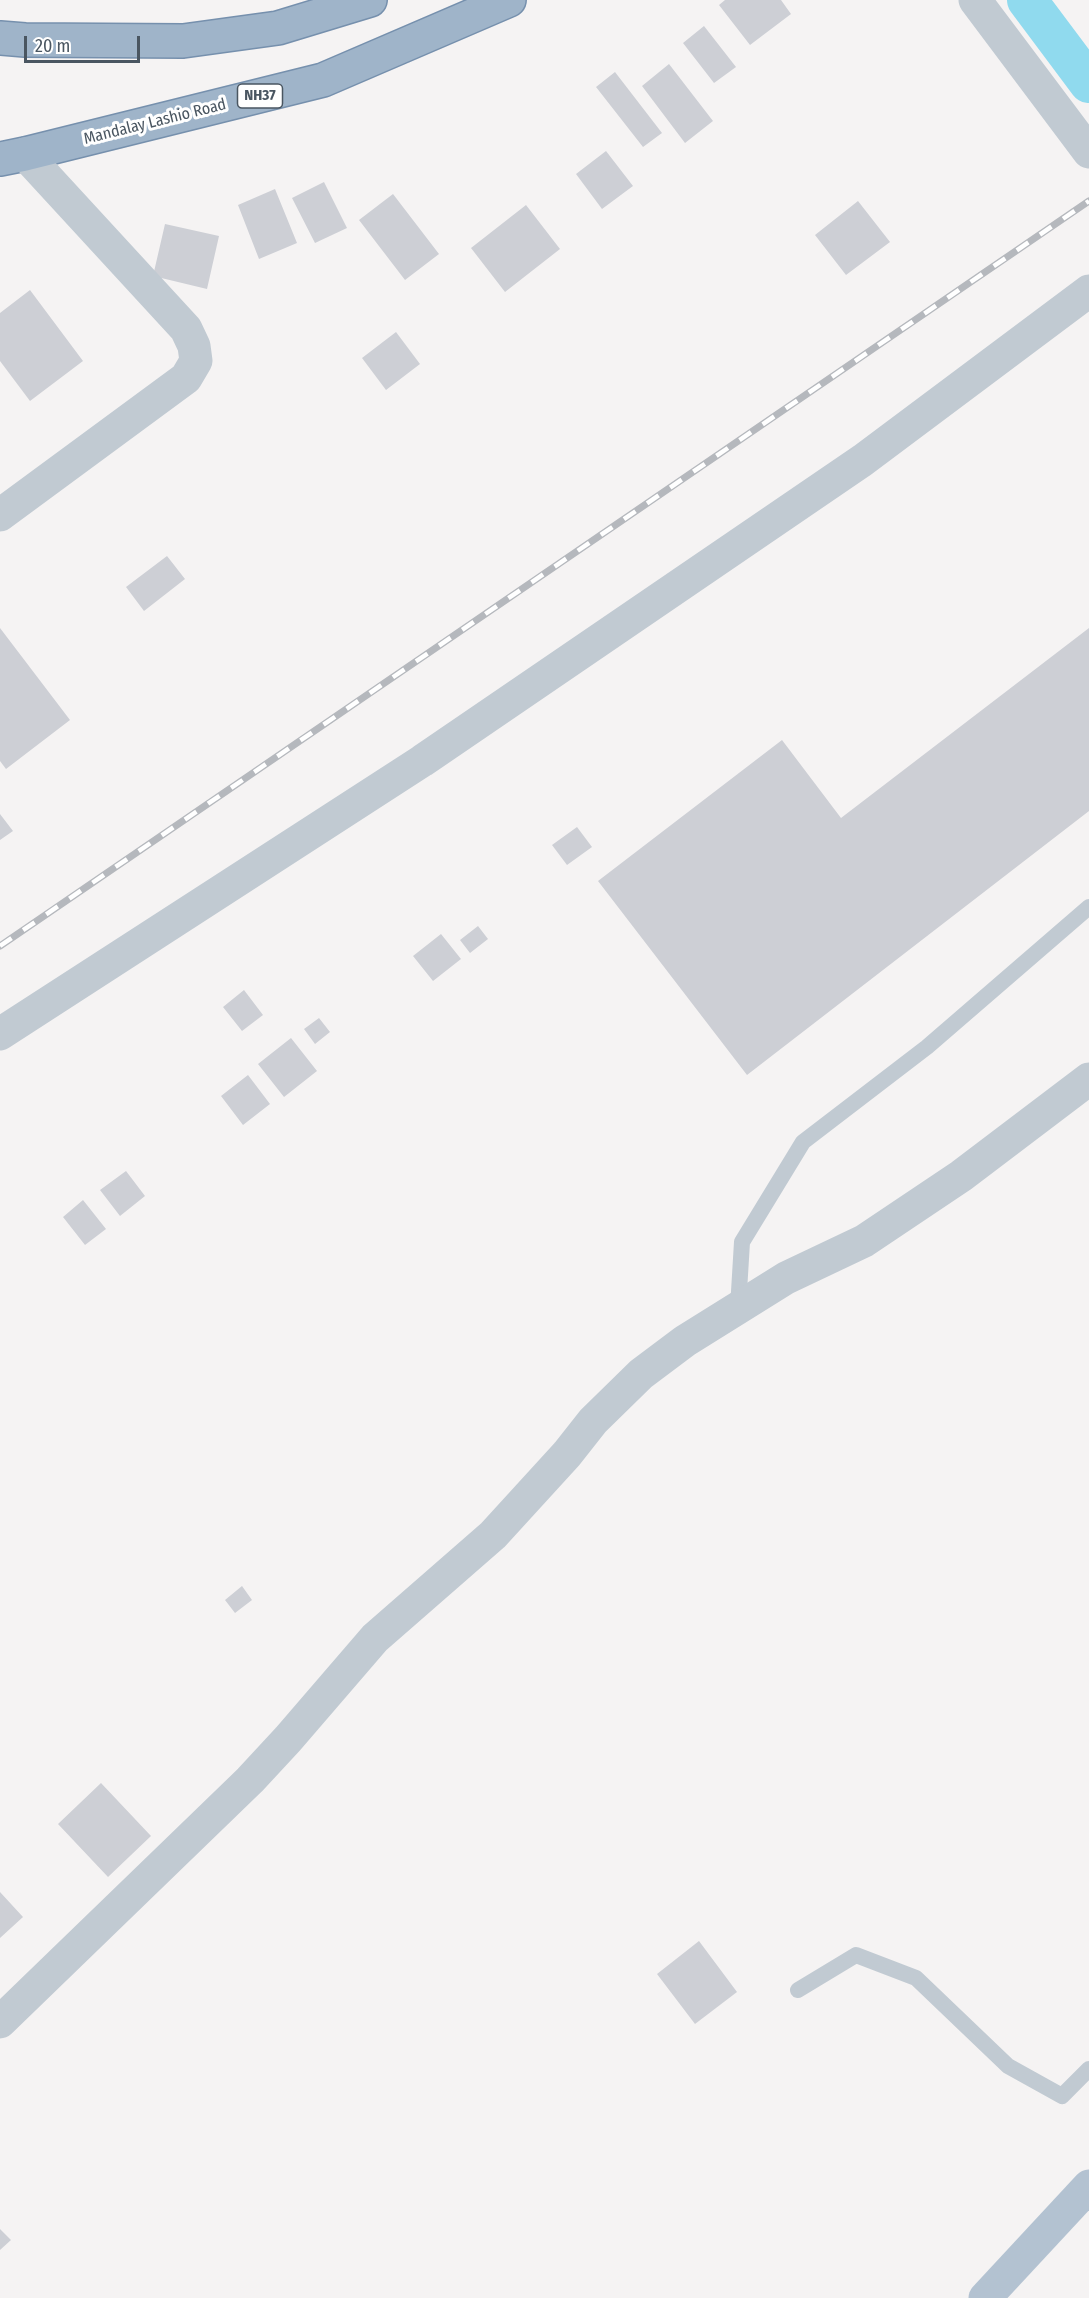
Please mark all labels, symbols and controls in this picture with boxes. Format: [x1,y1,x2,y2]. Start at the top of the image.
scale bar [27,24,142,62]
text: 20 m [35,35,70,57]
road number: NH37 [238,84,282,108]
street label: Mandalay Lashio Road [82,95,228,149]

